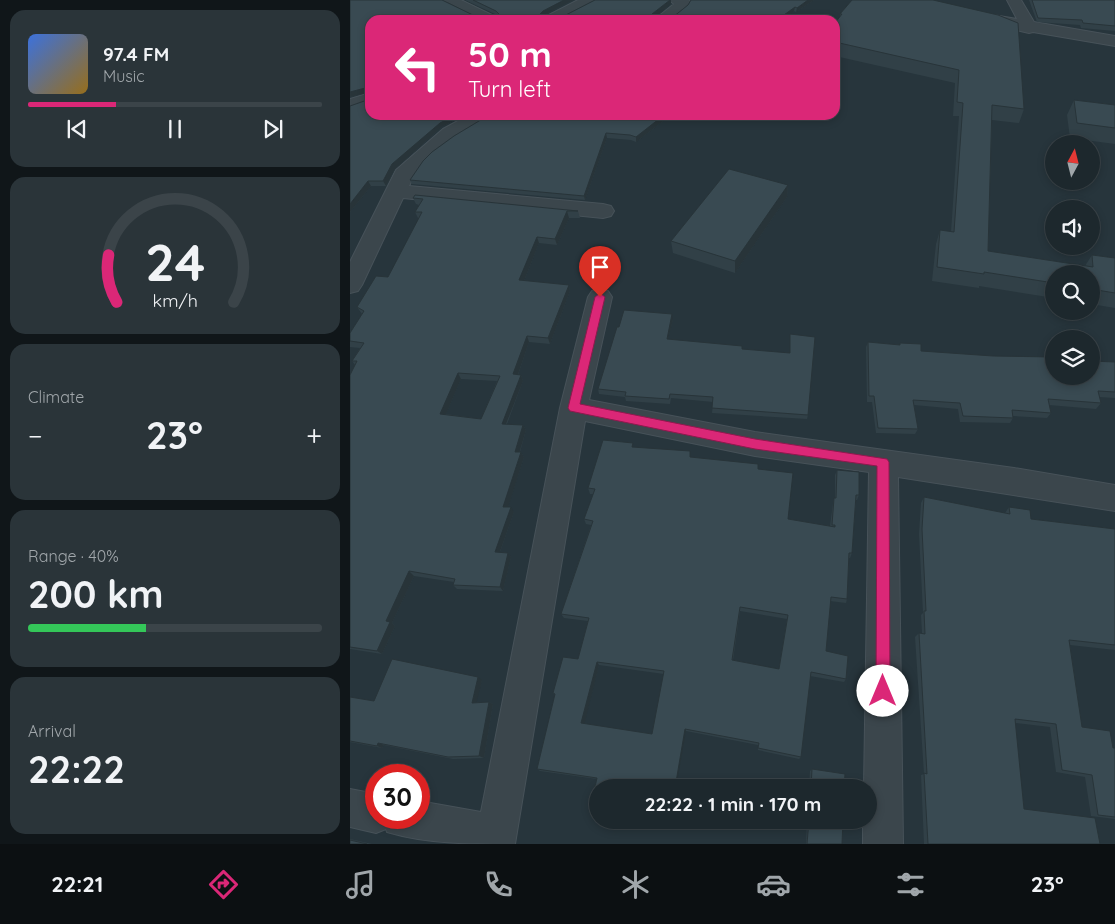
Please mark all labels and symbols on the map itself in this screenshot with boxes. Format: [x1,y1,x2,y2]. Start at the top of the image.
north arrow [1045,135,1100,190]
pin [579,246,621,297]
position arrow [856,664,908,716]
speed limit sign: 30 [365,764,430,829]

